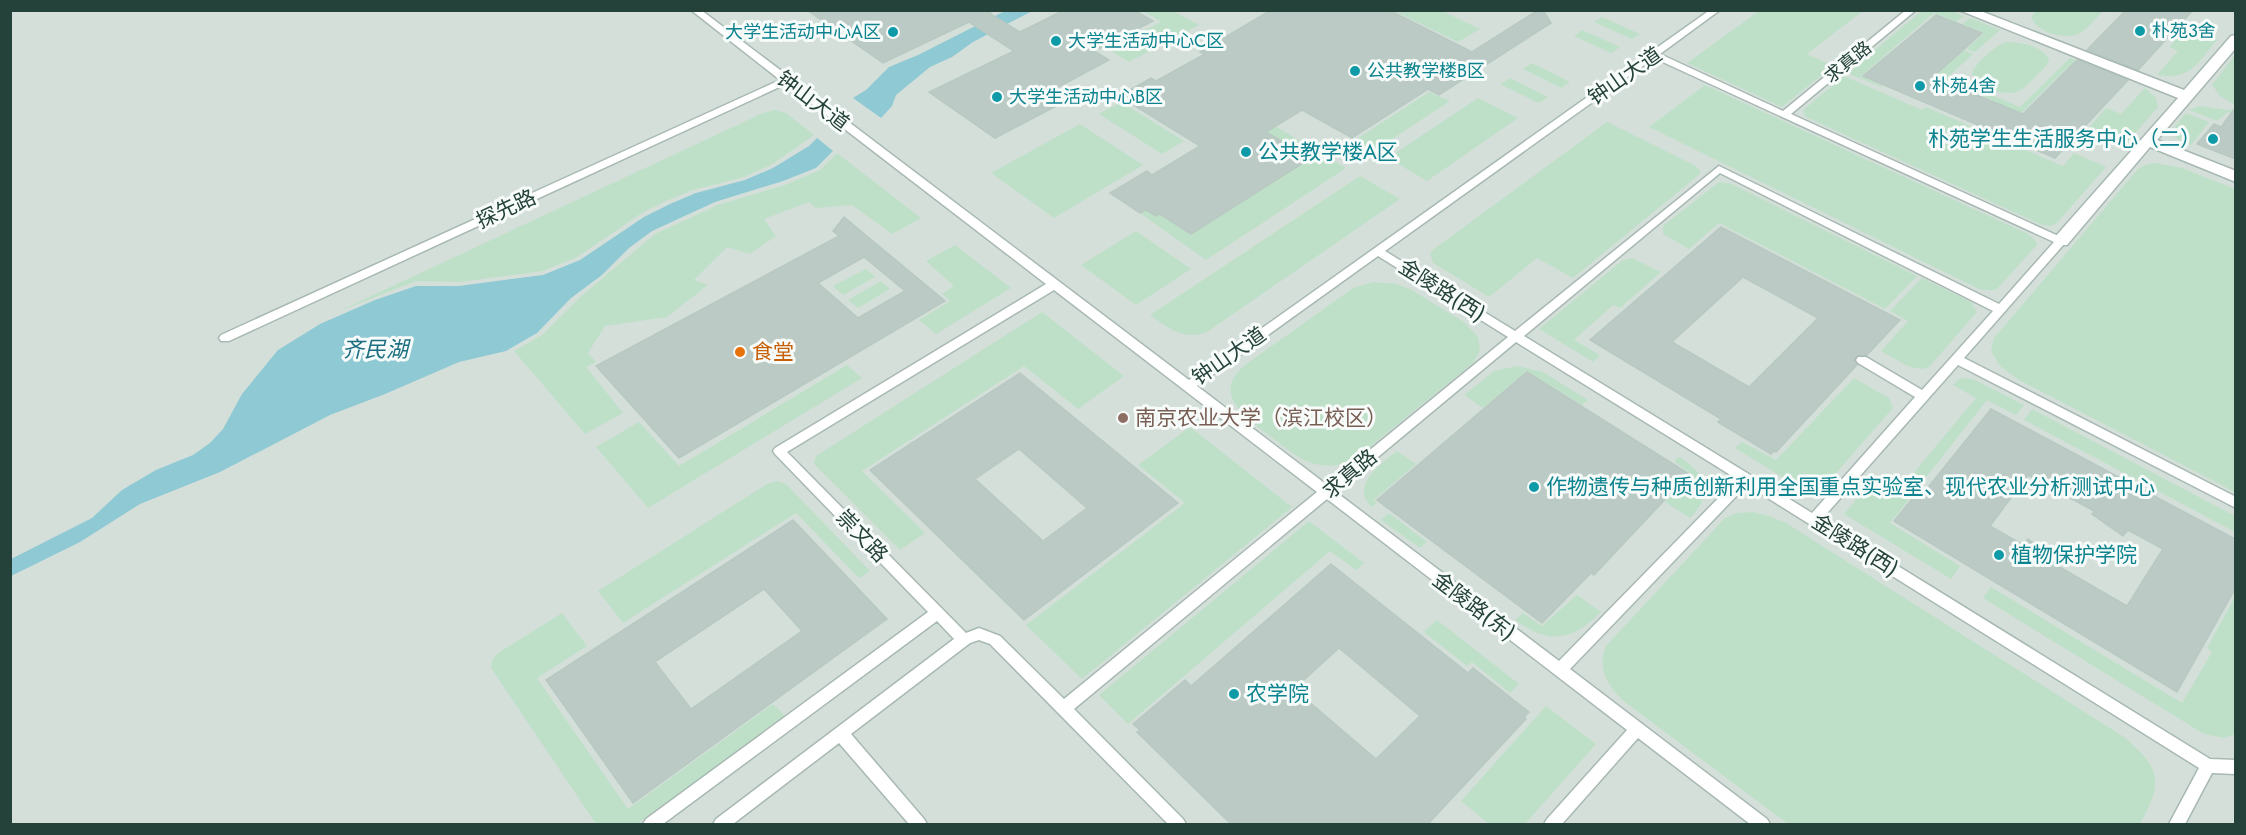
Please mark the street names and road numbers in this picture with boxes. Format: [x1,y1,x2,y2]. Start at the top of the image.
street label: 求真路 [1819,35,1877,89]
street label: 钟山大道 [1582,40,1668,112]
street label: 钟山大道 [770,64,856,138]
street label: 探先路 [471,182,541,236]
street label: 金陵路(西) [1393,252,1491,328]
street label: 钟山大道 [1186,320,1272,392]
street label: 求真路 [1316,442,1384,506]
street label: 崇文路 [829,503,895,569]
street label: 金陵路(西) [1806,507,1904,583]
street label: 金陵路(东) [1426,565,1522,647]

